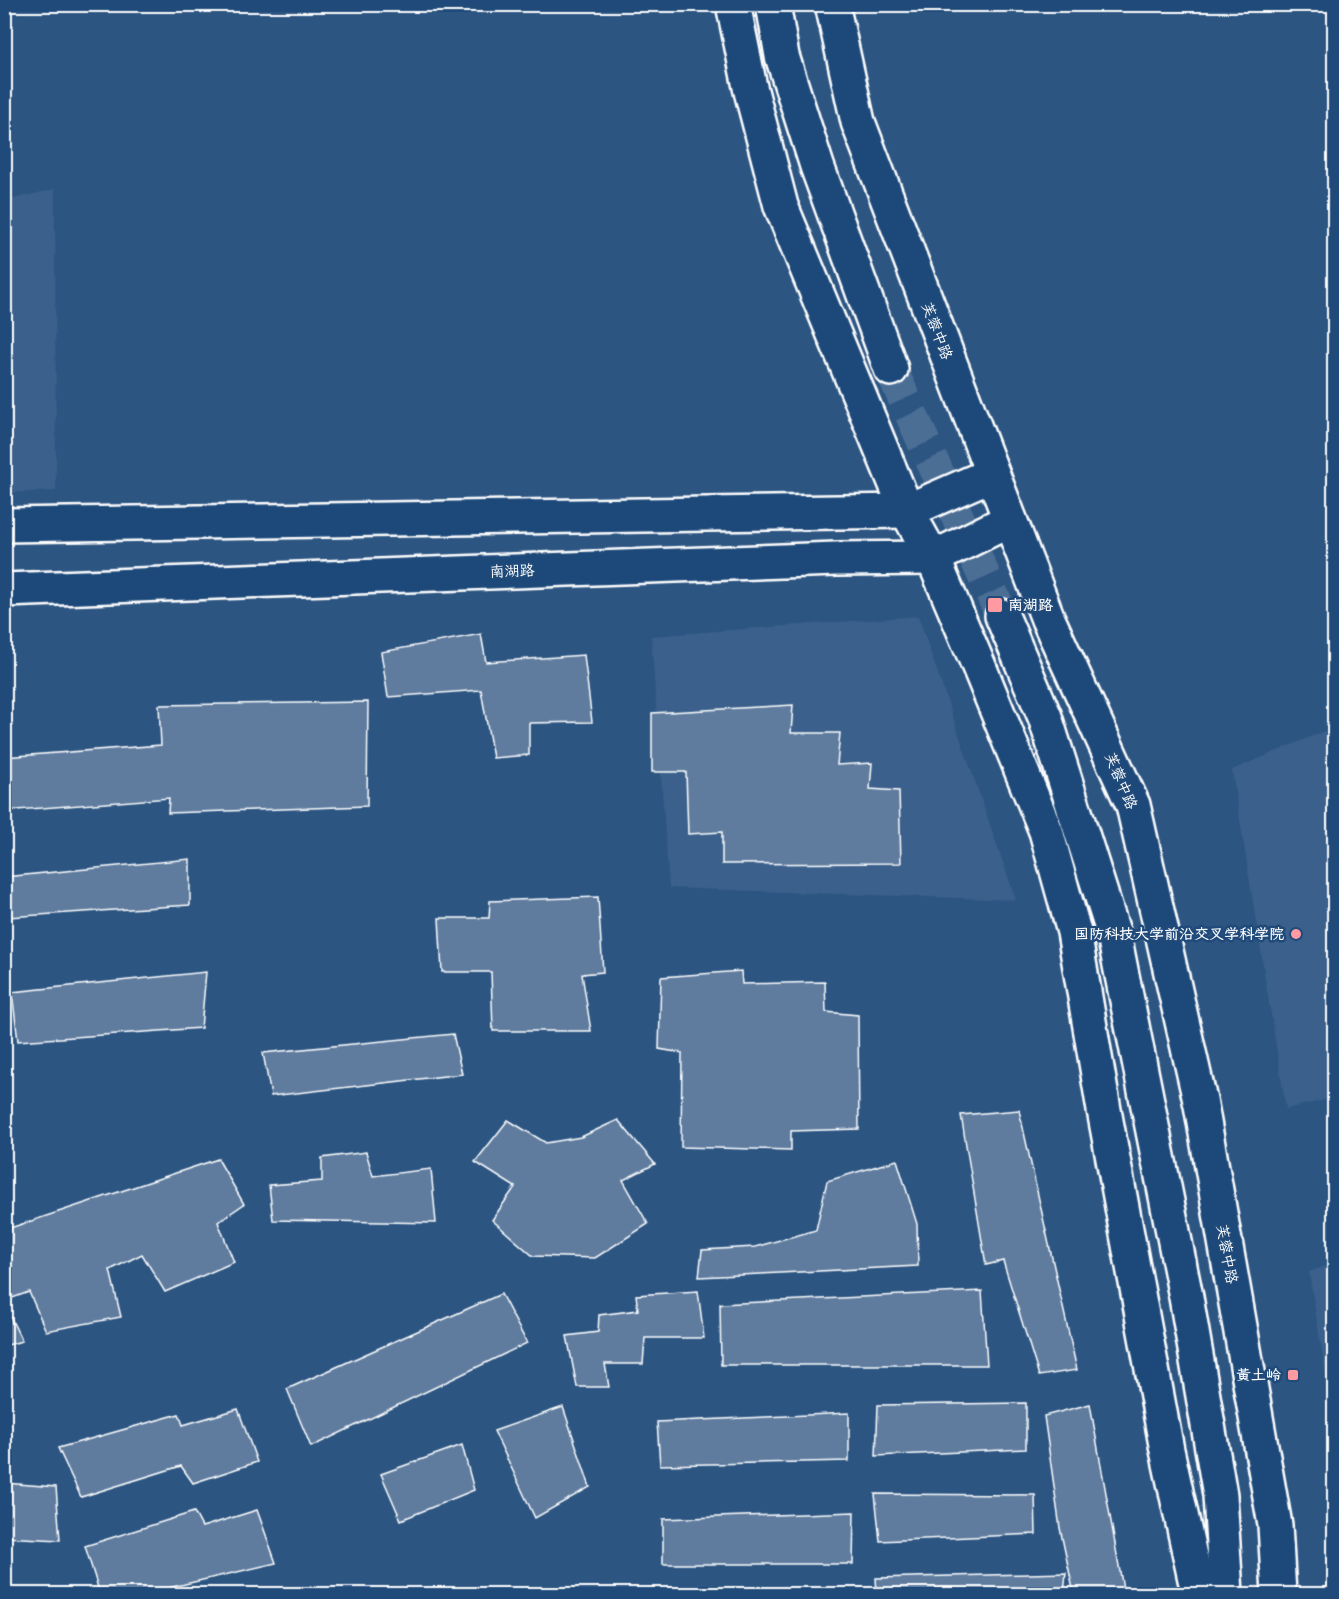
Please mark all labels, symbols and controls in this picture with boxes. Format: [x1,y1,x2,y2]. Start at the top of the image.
street label: 芙蓉中路 [917,299,957,363]
street label: 南湖路 [489,560,535,582]
place label: 南湖路 [1008,595,1053,615]
marker: 南湖路 [986,596,1004,614]
street label: 芙蓉中路 [1100,749,1142,813]
place label: 国防科技大学前沿交叉学科学院 [1074,924,1284,944]
marker: 国防科技大学前沿交叉学科学院 [1289,927,1303,941]
street label: 芙蓉中路 [1212,1223,1242,1285]
place label: 黄土岭 [1236,1365,1281,1385]
marker: 黄土岭 [1286,1368,1300,1382]

